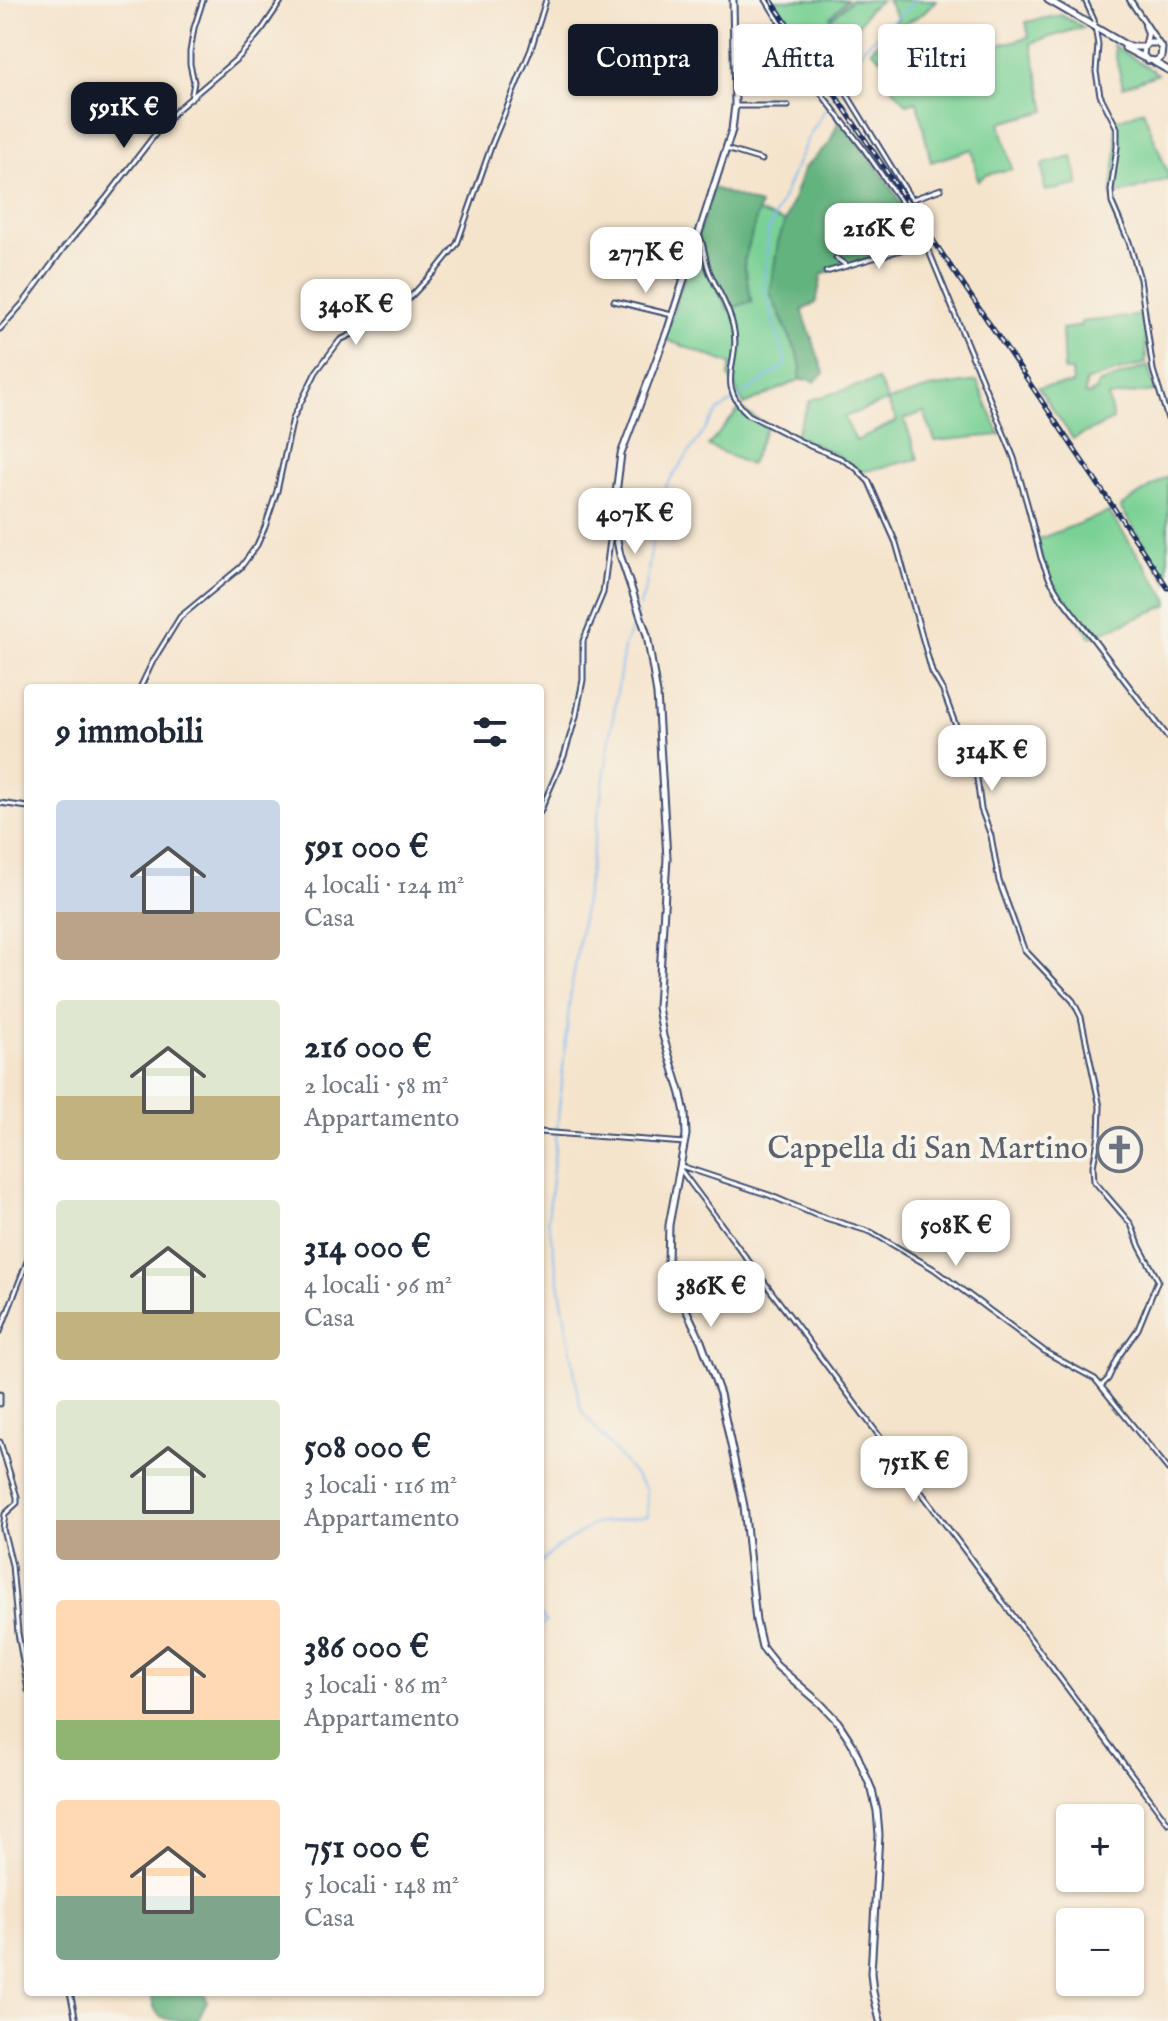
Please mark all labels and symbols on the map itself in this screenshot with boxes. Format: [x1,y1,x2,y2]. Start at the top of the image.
pin: 591K € [59,82,189,150]
pin: 216K € [814,203,944,271]
pin: 277K € [581,227,711,295]
pin: 340K € [291,279,421,347]
pin: 407K € [570,488,700,556]
pin: 314K € [927,725,1057,793]
church icon: Cappella di San Martino [1095,1125,1143,1173]
place label: Cappella di San Martino [767,1129,1088,1170]
pin: 508K € [891,1200,1021,1268]
pin: 386K € [646,1261,776,1329]
pin: 751K € [849,1436,979,1504]

